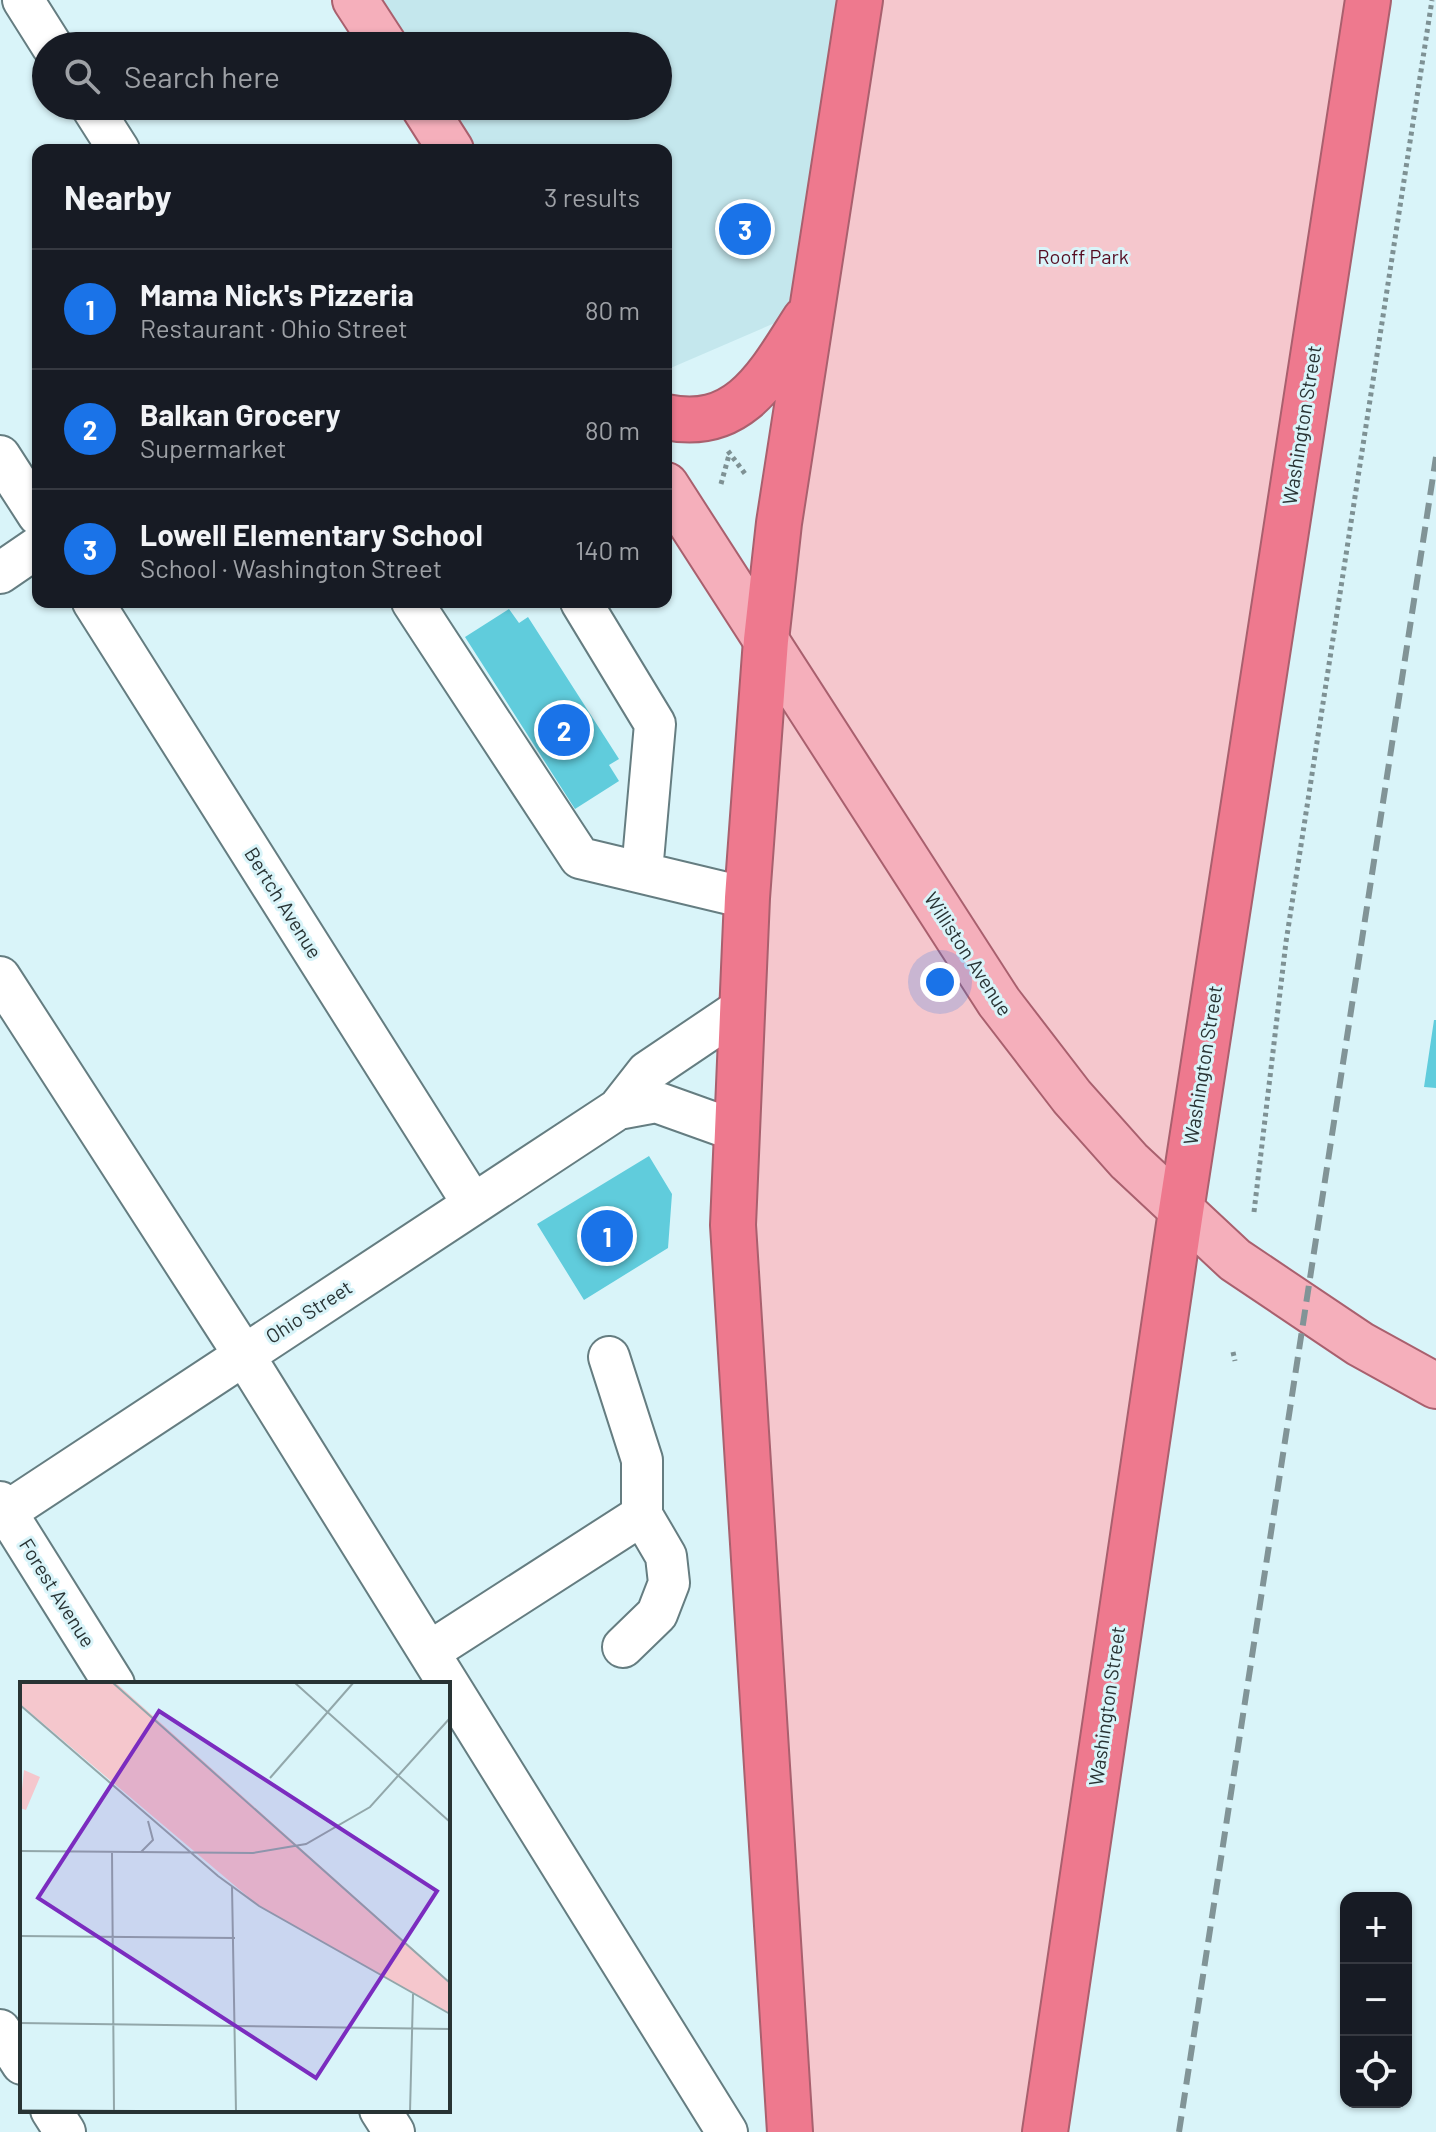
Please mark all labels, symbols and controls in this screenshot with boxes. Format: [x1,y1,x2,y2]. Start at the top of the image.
search box [32,32,672,120]
icon: search [60,54,104,98]
text: Search here [124,58,280,94]
text: Nearby [64,176,172,217]
text: 3 results [544,181,640,212]
pin: 3 [719,199,771,259]
park label: Rooff Park [1037,244,1129,268]
text: Mama Nick's Pizzeria [140,276,414,312]
text: 1 [85,294,95,325]
text: 80 m [585,294,640,325]
text: Restaurant · Ohio Street [140,312,408,343]
street label: Washington Street [1277,343,1325,506]
text: Balkan Grocery [140,396,341,432]
text: 2 [83,414,97,445]
text: 80 m [585,414,640,445]
text: Supermarket [140,432,287,463]
text: Lowell Elementary School [140,516,483,552]
text: 3 [83,534,97,565]
text: 140 m [575,534,640,565]
text: School · Washington Street [140,552,442,583]
pin: 2 [538,700,590,760]
street label: Bertch Avenue [240,842,328,962]
street label: Williston Avenue [920,887,1018,1020]
your location [920,962,960,1002]
street label: Washington Street [1178,983,1226,1146]
pin: 1 [581,1206,633,1266]
street label: Ohio Street [261,1274,356,1348]
street label: Forest Avenue [15,1534,101,1651]
street label: Washington Street [1083,1624,1129,1787]
inset map [20,1682,450,2112]
map controls [1340,1892,1412,2108]
button: + [1340,1892,1412,1964]
button: − [1340,1964,1412,2036]
button: locate [1340,2036,1412,2108]

